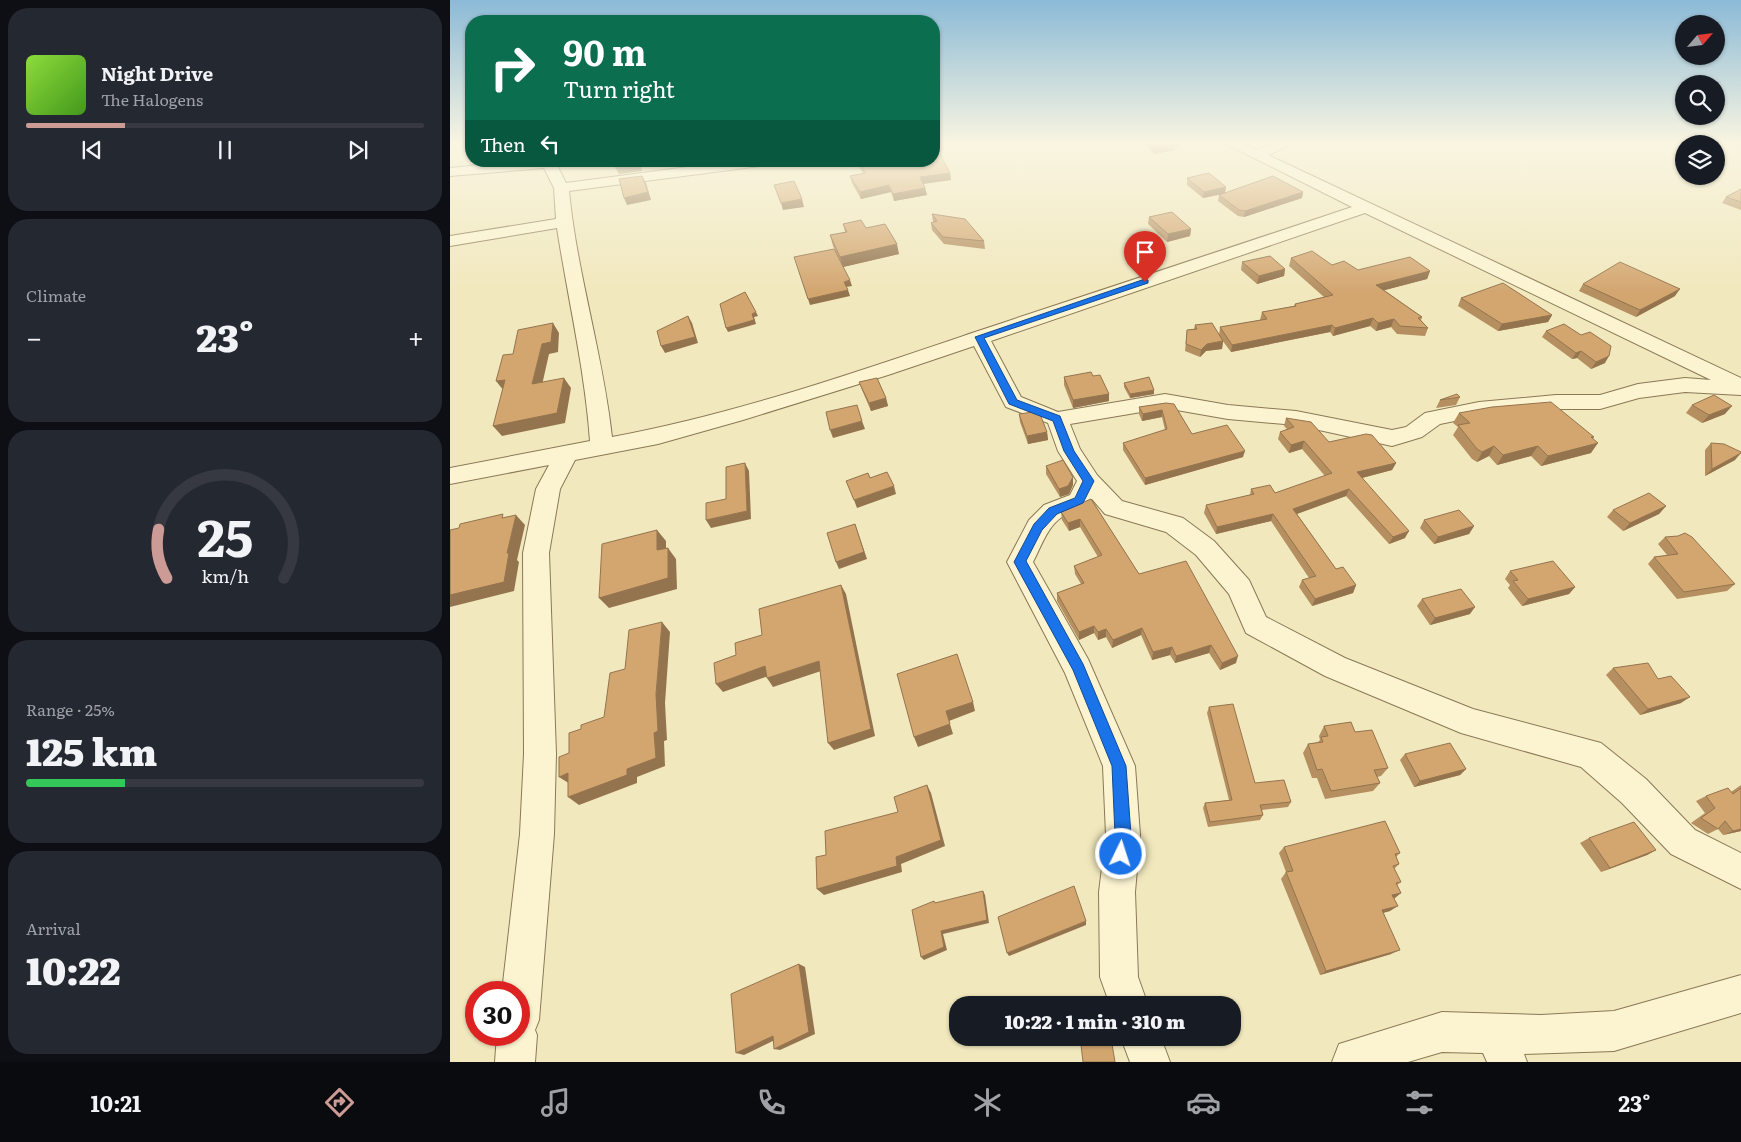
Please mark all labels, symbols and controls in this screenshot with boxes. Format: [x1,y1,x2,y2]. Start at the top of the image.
north arrow [1675,15,1725,65]
map controls [1675,15,1725,185]
text: 90 m [563,25,647,77]
icon: right [480,35,545,100]
text: Night Drive [101,59,213,87]
text: Turn right [563,72,675,105]
button: search [1675,75,1725,125]
text: The Halogens [101,87,203,111]
text: Then [480,130,526,158]
icon: left [536,130,564,158]
button: layers [1675,135,1725,185]
icon: previous [78,136,106,164]
icon: pause [211,136,239,164]
icon: next [344,136,372,164]
pin [1124,231,1166,282]
icon: arrive [1131,238,1159,266]
text: Climate [26,283,86,307]
text: 23° [196,307,254,364]
text: − [26,315,42,357]
text: + [408,315,424,357]
text: 25 [197,496,253,573]
text: km/h [201,562,249,589]
text: Range · 25% [26,697,115,721]
text: 125 km [26,721,157,778]
position arrow [1094,827,1146,879]
text: Arrival [26,916,81,940]
text: 10:22 [26,940,121,997]
speed limit sign: 30 [465,981,530,1046]
text: 10:22 · 1 min · 310 m [1005,1007,1185,1035]
icon: directions [322,1085,357,1120]
icon: music [538,1085,573,1120]
icon: phone [754,1085,789,1120]
icon: climate [970,1085,1005,1120]
icon: car [1186,1085,1221,1120]
icon: filters [1402,1085,1437,1120]
text: 10:21 [91,1086,141,1119]
text: 23° [1618,1086,1651,1119]

